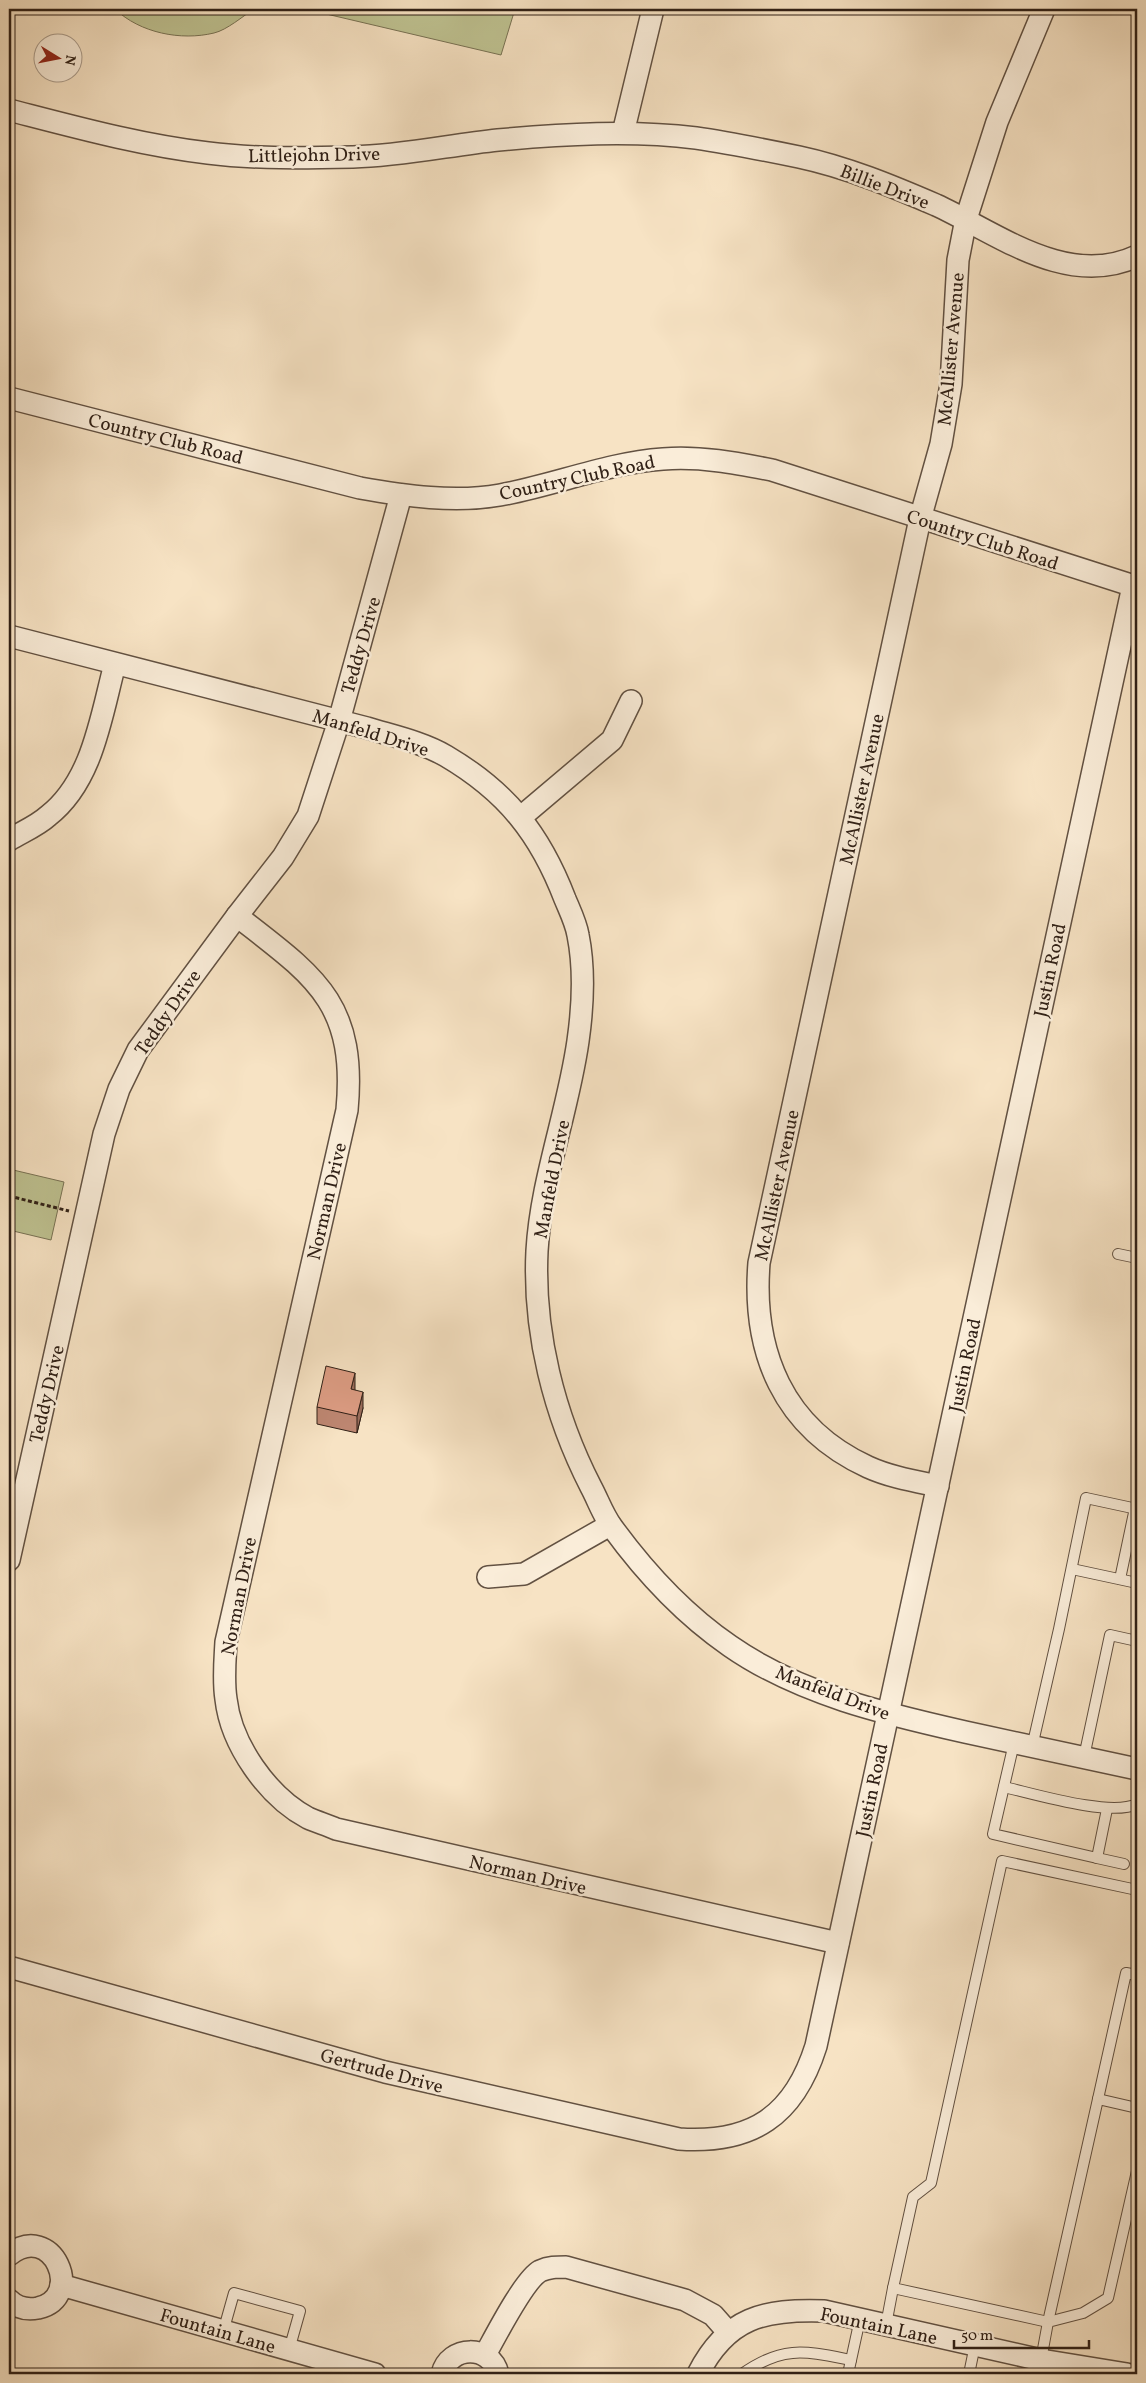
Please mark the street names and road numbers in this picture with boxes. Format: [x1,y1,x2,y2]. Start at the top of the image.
street label: Littlejohn Drive [248,142,380,170]
street label: Billie Drive [836,159,933,217]
street label: McAllister Avenue [932,271,972,427]
street label: Country Club Road [85,408,246,472]
street label: Country Club Road [497,450,658,508]
street label: Country Club Road [903,504,1062,578]
street label: Teddy Drive [336,594,388,697]
street label: Manfeld Drive [309,704,432,764]
street label: McAllister Avenue [834,711,892,867]
street label: Justin Road [1028,921,1074,1020]
street label: Teddy Drive [129,965,208,1062]
street label: McAllister Avenue [749,1107,807,1263]
street label: Manfeld Drive [529,1118,577,1241]
street label: Norman Drive [302,1140,354,1263]
street label: Justin Road [943,1316,989,1415]
street label: Teddy Drive [24,1343,72,1446]
street label: Norman Drive [216,1535,264,1658]
street label: Manfeld Drive [771,1660,893,1728]
street label: Justin Road [850,1741,896,1840]
street label: Norman Drive [466,1850,589,1902]
street label: Gertrude Drive [317,2043,446,2101]
street label: Fountain Lane [818,2302,940,2352]
street label: Fountain Lane [157,2303,278,2361]

